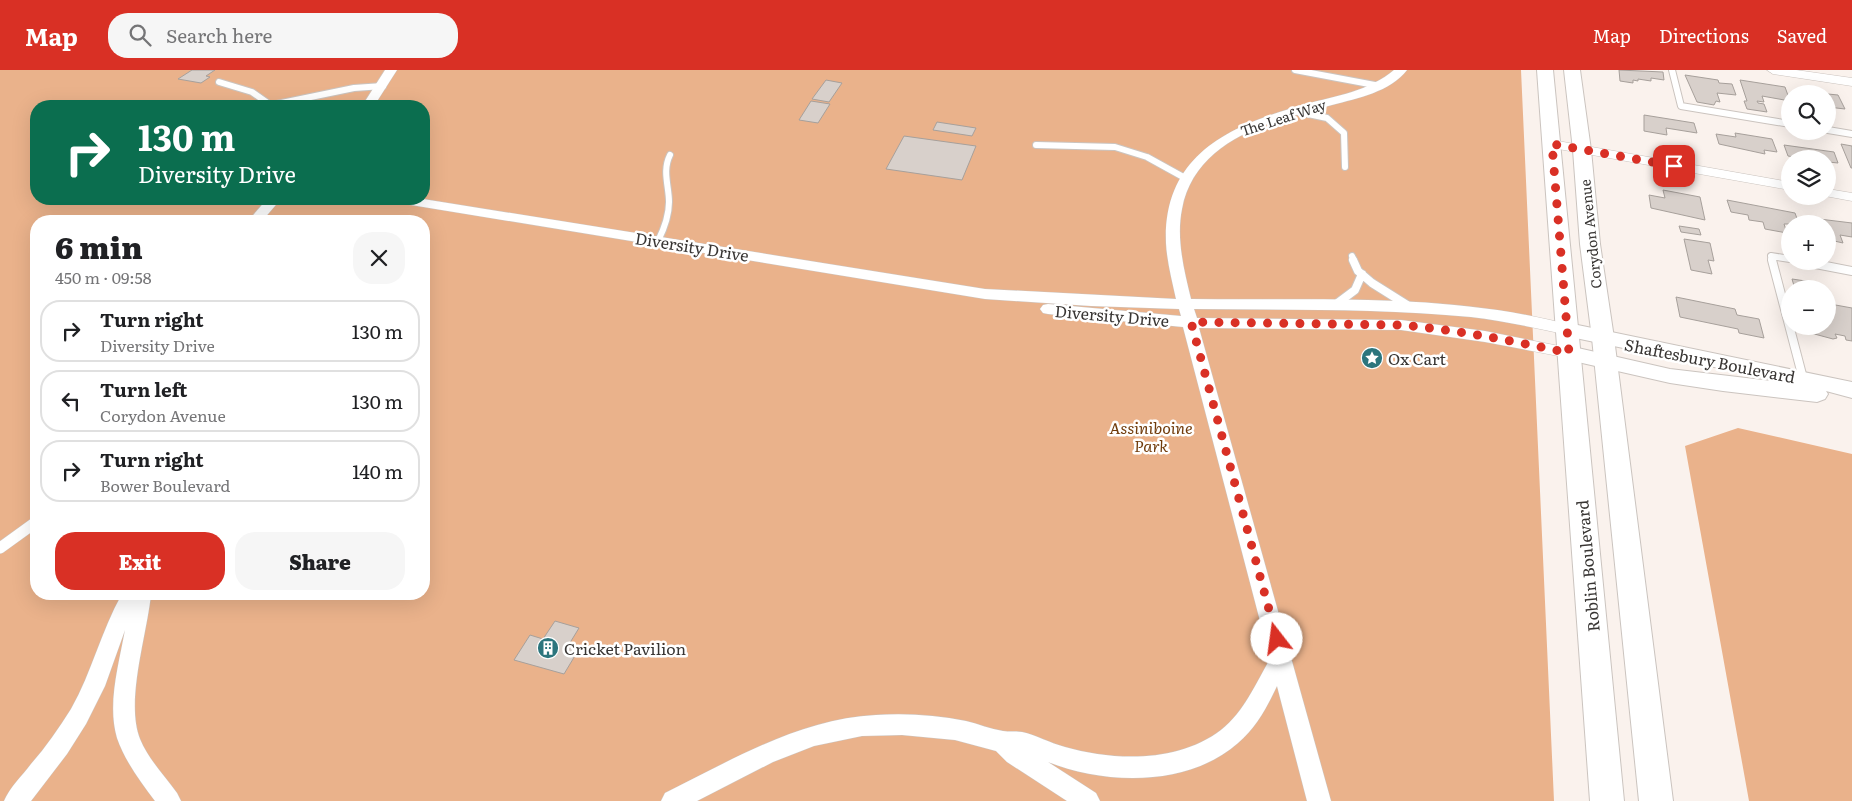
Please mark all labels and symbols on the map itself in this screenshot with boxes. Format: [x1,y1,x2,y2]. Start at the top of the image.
street label: The Leaf Way [1238,93,1329,140]
pin [1653,145,1695,187]
street label: Corydon Avenue [1574,178,1606,290]
street label: Diversity Drive [633,225,751,267]
street label: Diversity Drive [1054,298,1170,332]
street label: Shaftesbury Boulevard [1623,332,1798,388]
place icon: Ox Cart [1360,346,1384,370]
place label: Ox Cart [1388,346,1446,370]
park label: Assiniboine Park [1109,415,1193,457]
street label: Roblin Boulevard [1569,499,1605,633]
position arrow [1250,612,1302,664]
building icon: Cricket Pavilion [536,636,560,660]
place label: Cricket Pavilion [564,636,687,660]

